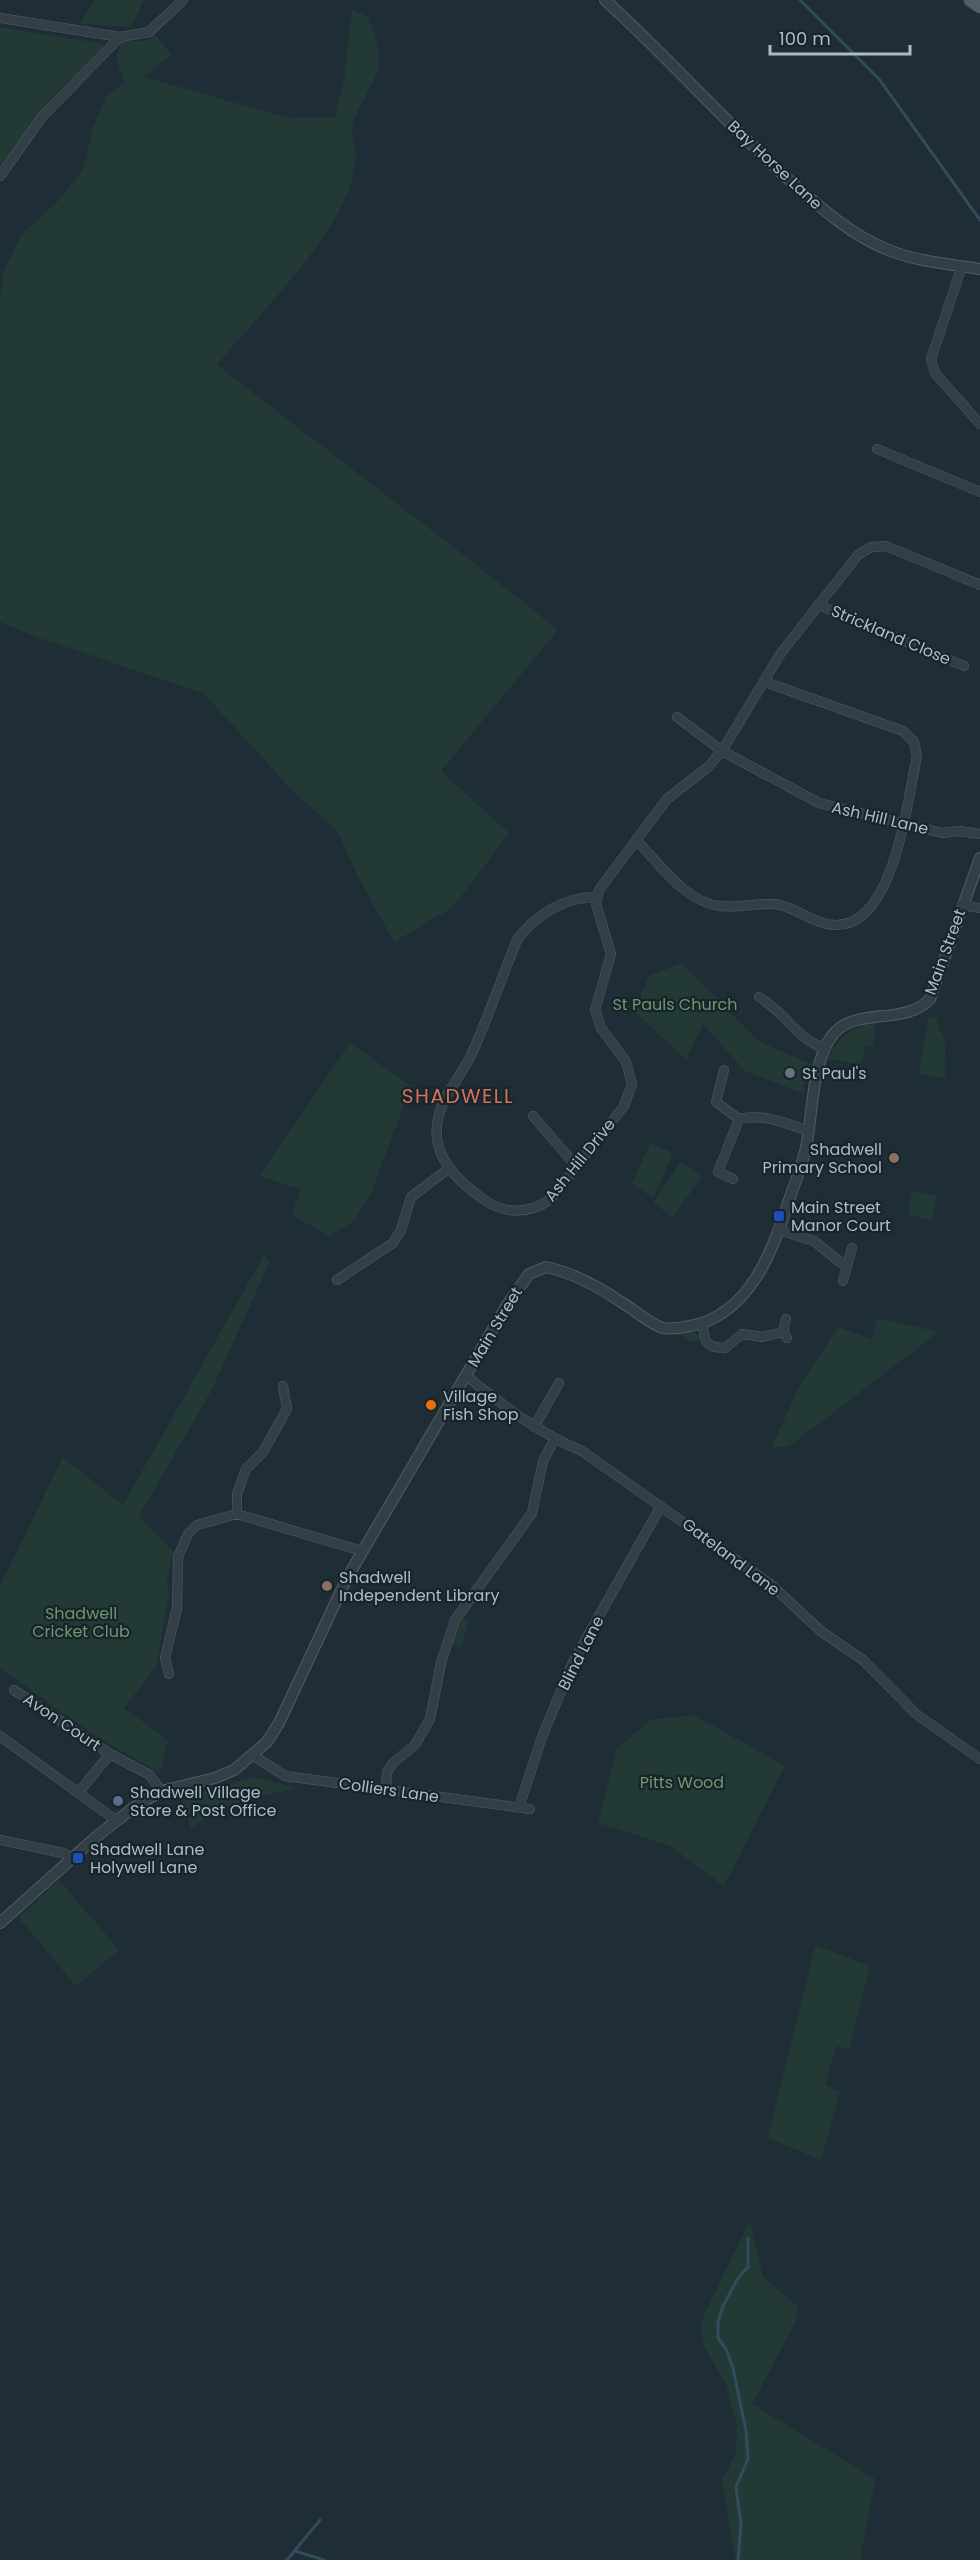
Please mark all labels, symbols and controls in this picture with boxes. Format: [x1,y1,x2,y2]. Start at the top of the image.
scale bar [770,18,910,56]
text: 100 m [779,26,831,51]
street label: Bay Horse Lane [723,115,827,215]
street label: Strickland Close [828,599,954,671]
street label: Ash Hill Lane [829,796,931,840]
street label: Main Street [919,906,971,998]
park label: St Pauls Church [612,993,738,1016]
place label: St Paul's [802,1062,867,1085]
marker: St Paul's [783,1066,797,1080]
district label: SHADWELL [402,1082,514,1110]
street label: Ash Hill Drive [539,1113,621,1206]
place label: Shadwell Primary School [763,1138,882,1179]
marker: Shadwell Primary School [887,1151,901,1165]
place label: Main Street Manor Court [791,1196,891,1237]
marker: Main Street Manor Court [772,1209,786,1223]
street label: Main Street [462,1282,528,1371]
place label: Village Fish Shop [443,1385,519,1426]
marker: Village Fish Shop [424,1398,438,1412]
street label: Gateland Lane [677,1513,785,1601]
place label: Shadwell Independent Library [339,1566,499,1607]
marker: Shadwell Independent Library [320,1579,334,1593]
park label: Shadwell Cricket Club [32,1602,130,1643]
street label: Blind Lane [552,1612,610,1694]
street label: Avon Court [19,1688,106,1757]
park label: Pitts Wood [640,1771,724,1794]
street label: Colliers Lane [337,1772,441,1808]
place label: Shadwell Village Store & Post Office [130,1781,276,1822]
marker: Shadwell Village Store & Post Office [111,1794,125,1808]
place label: Shadwell Lane Holywell Lane [90,1838,204,1879]
marker: Shadwell Lane Holywell Lane [71,1851,85,1865]

